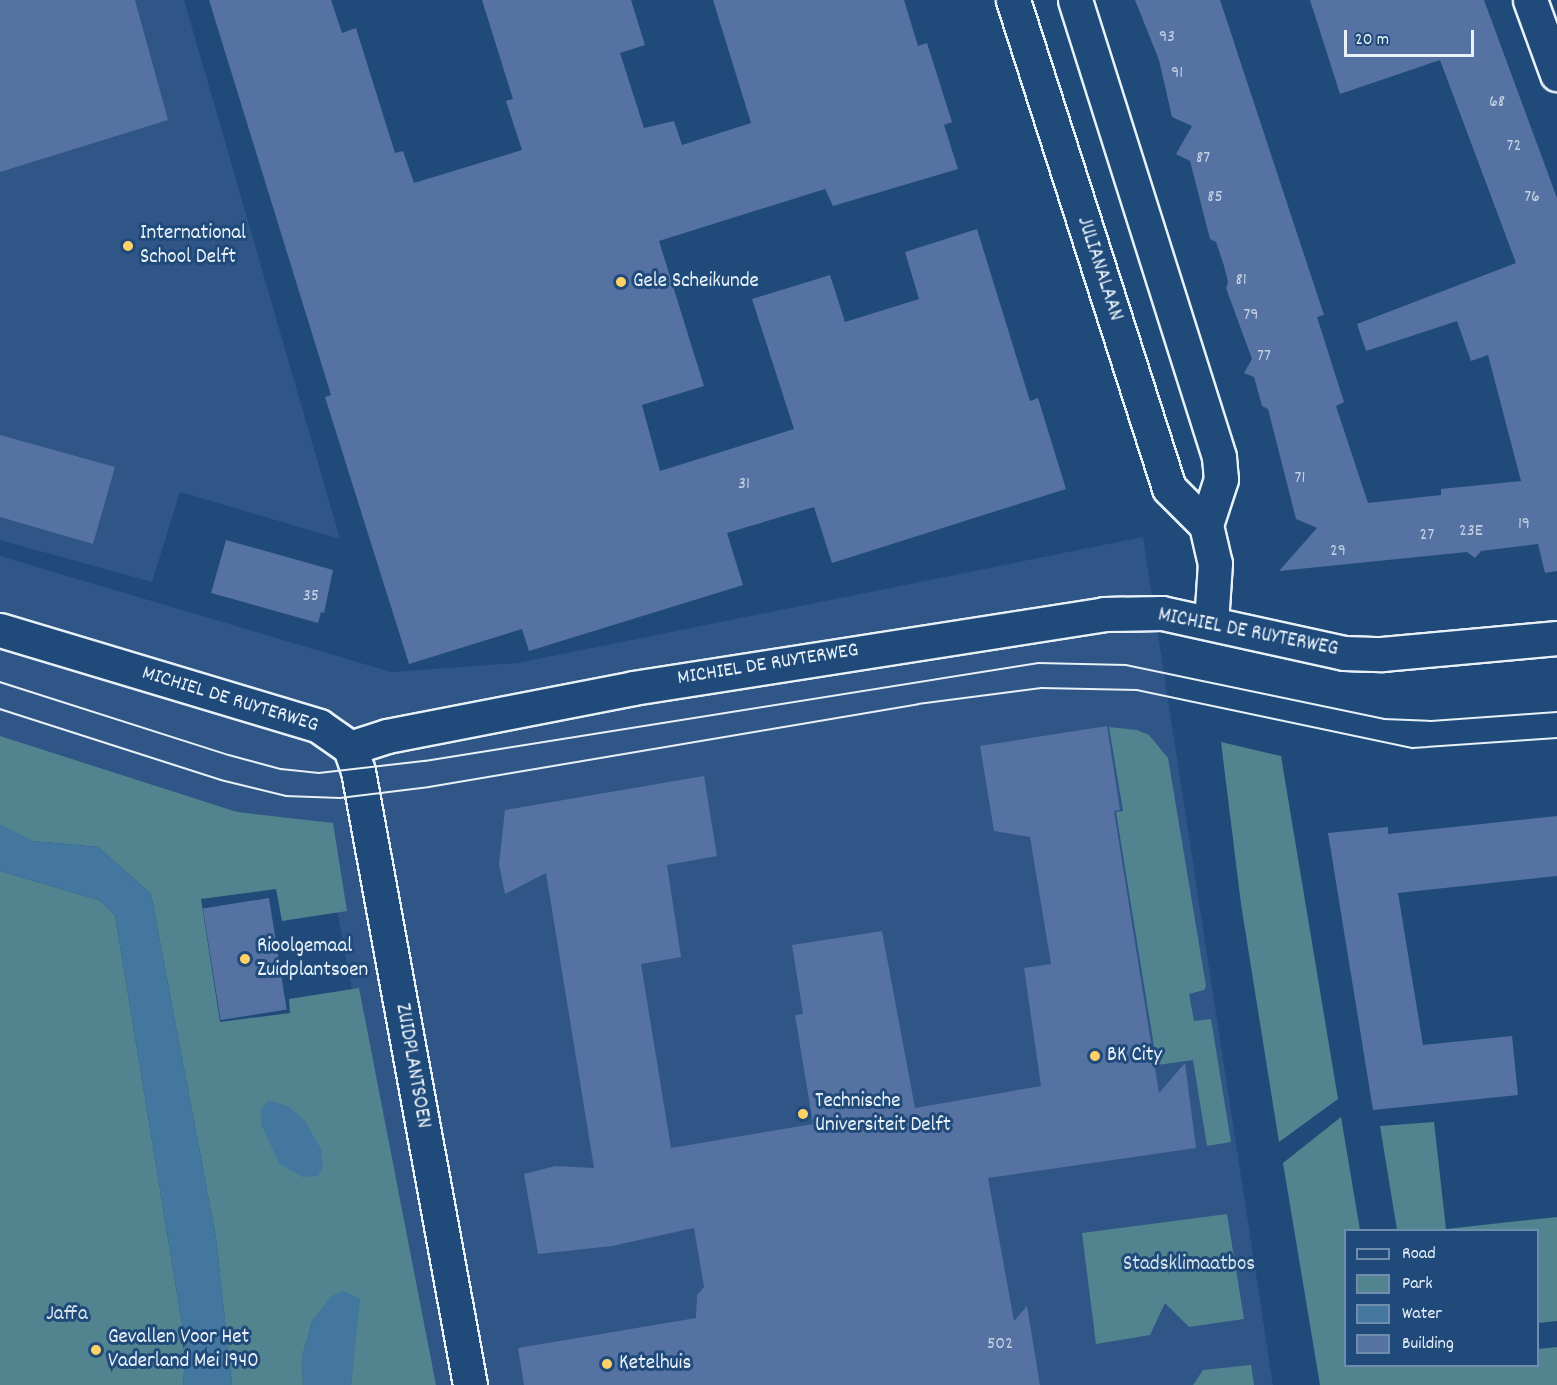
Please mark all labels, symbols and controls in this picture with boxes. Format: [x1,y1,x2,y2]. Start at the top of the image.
scale bar [1347,18,1478,56]
house number: 93 [1159,27,1175,49]
text: 20 m [1355,28,1389,53]
house number: 91 [1171,63,1183,85]
house number: 68 [1489,92,1505,114]
house number: 72 [1507,136,1521,158]
house number: 87 [1196,148,1210,170]
house number: 85 [1207,187,1223,209]
house number: 76 [1524,187,1540,209]
street label: JULIANALAAN [1070,214,1128,324]
place label: International School Delft [140,221,246,271]
marker: International School Delft [121,239,135,253]
place label: Gele Scheikunde [633,269,759,295]
house number: 81 [1235,270,1247,292]
marker: Gele Scheikunde [614,275,628,289]
house number: 79 [1243,305,1259,327]
house number: 77 [1257,346,1271,368]
house number: 71 [1295,468,1305,490]
house number: 31 [738,474,750,496]
house number: 19 [1518,514,1530,536]
house number: 23E [1459,521,1483,543]
house number: 27 [1420,525,1434,547]
house number: 29 [1330,541,1346,563]
house number: 35 [303,586,319,608]
street label: MICHIEL DE RUYTERWEG [1156,603,1340,663]
street label: MICHIEL DE RUYTERWEG [676,638,860,692]
street label: MICHIEL DE RUYTERWEG [139,661,321,739]
place label: Rioolgemaal Zuidplantsoen [257,934,368,984]
marker: Rioolgemaal Zuidplantsoen [238,952,252,966]
street label: ZUIDPLANTSOEN [389,1002,435,1130]
place label: BK City [1107,1043,1162,1069]
marker: BK City [1088,1049,1102,1063]
place label: Technische Universiteit Delft [815,1089,951,1139]
marker: Technische Universiteit Delft [796,1107,810,1121]
legend [1344,1229,1539,1367]
text: Road [1402,1242,1436,1267]
park label: Stadsklimaatbos [1123,1252,1255,1278]
text: Park [1402,1272,1433,1297]
park label: Jaffa [46,1302,88,1328]
text: Water [1402,1302,1442,1327]
place label: Gevallen Voor Het Vaderland Mei 1940 [108,1325,259,1375]
text: Building [1402,1332,1454,1357]
house number: 502 [987,1334,1013,1356]
marker: Gevallen Voor Het Vaderland Mei 1940 [89,1343,103,1357]
place label: Ketelhuis [619,1351,691,1377]
marker: Ketelhuis [600,1357,614,1371]

